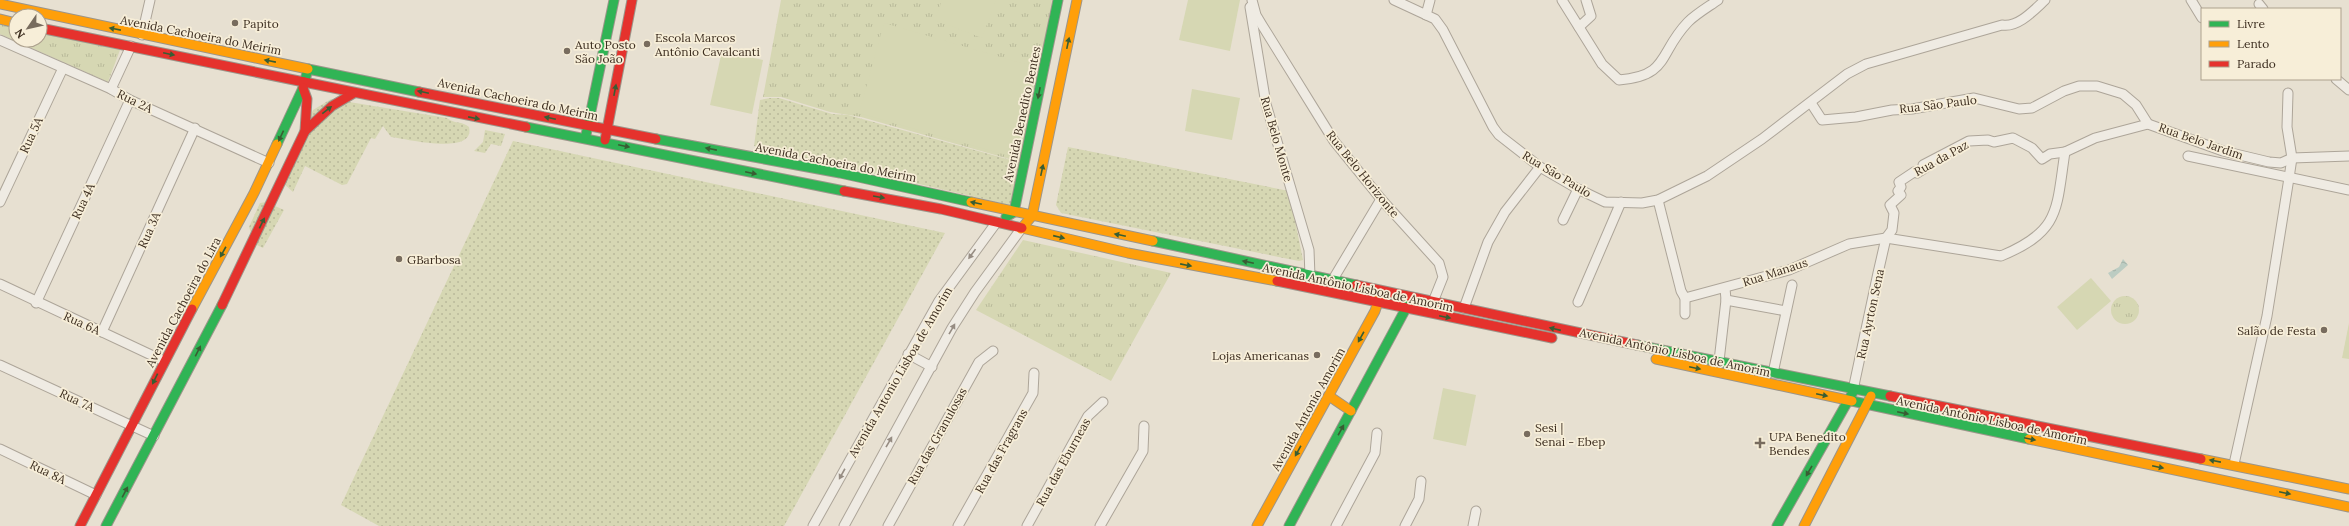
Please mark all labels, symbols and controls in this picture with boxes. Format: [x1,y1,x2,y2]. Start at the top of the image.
north arrow [8,8,48,48]
legend [2201,8,2341,80]
street label: Avenida Cachoeira do Meirim [118,12,283,58]
place label: Papito [243,16,279,31]
text: Livre [2237,16,2265,31]
marker: Papito [230,18,240,28]
text: N [11,26,28,41]
one-way arrow [109,26,121,32]
place label: Escola Marcos Antônio Cavalcanti [654,30,760,59]
text: Lento [2237,36,2269,51]
place label: Auto Posto São João [574,37,636,66]
one-way arrow [1066,37,1072,49]
marker: Escola Marcos Antônio Cavalcanti [642,39,652,49]
street label: Avenida Benedito Bentes [1000,44,1044,184]
marker: Auto Posto São João [562,46,572,56]
one-way arrow [163,52,175,58]
text: Parado [2237,56,2276,71]
one-way arrow [264,57,276,63]
street label: Avenida Cachoeira do Meirim [435,74,600,123]
one-way arrow [612,84,618,96]
street label: Rua 2A [115,86,156,116]
one-way arrow [1036,87,1042,99]
one-way arrow [417,89,429,95]
street label: Rua São Paulo [1898,92,1978,116]
street label: Rua Belo Monte [1258,95,1296,184]
one-way arrow [322,106,333,114]
street label: Rua 5A [16,114,46,155]
one-way arrow [468,115,481,121]
one-way arrow [544,115,557,121]
street label: Rua Belo Jardim [2157,120,2245,163]
street label: Rua Belo Horizonte [1323,127,1403,221]
one-way arrow [278,131,284,142]
street label: Rua da Paz [1911,137,1971,179]
street label: Avenida Cachoeira do Meirim [753,139,918,185]
one-way arrow [618,143,630,149]
one-way arrow [705,146,718,152]
street label: Rua São Paulo [1520,147,1594,201]
one-way arrow [1039,164,1045,176]
one-way arrow [745,170,757,176]
street label: Rua 4A [68,180,98,221]
one-way arrow [873,195,885,201]
one-way arrow [970,200,982,206]
street label: Rua 3A [134,209,164,251]
one-way arrow [259,217,265,228]
one-way arrow [1114,231,1127,237]
street label: Avenida Cachoeira do Lira [142,234,224,371]
one-way arrow [1053,235,1065,241]
one-way arrow [220,247,226,258]
one-way arrow [968,249,976,260]
place label: GBarbosa [407,252,461,267]
marker: GBarbosa [394,254,404,264]
street label: Rua Manaus [1741,254,1810,290]
one-way arrow [1241,259,1254,265]
street label: Avenida Antônio Lisboa de Amorim [1260,259,1455,315]
one-way arrow [1180,262,1192,268]
street label: Rua Ayrton Sena [1853,267,1887,361]
street label: Avenida Antonio Lisboa de Amorim [844,284,955,461]
street label: Rua 6A [61,308,103,338]
one-way arrow [1438,314,1451,320]
one-way arrow [949,323,955,335]
place label: Salão de Festa [2237,323,2316,338]
street label: Avenida Antônio Lisboa de Amorim [1577,324,1772,380]
one-way arrow [1548,325,1561,331]
marker: Salão de Festa [2319,325,2329,335]
one-way arrow [1357,331,1364,343]
street label: Avenida Antonio Amorim [1267,344,1348,474]
one-way arrow [194,346,201,357]
place label: Lojas Americanas [1212,348,1309,363]
marker: Lojas Americanas [1312,350,1322,360]
one-way arrow [1689,365,1702,371]
one-way arrow [152,374,158,385]
street label: Rua das Granulosas [904,384,970,487]
street label: Rua 7A [57,385,97,415]
street label: Avenida Antônio Lisboa de Amorim [1894,392,2089,448]
one-way arrow [1816,393,1829,399]
street label: Rua das Fragrans [971,406,1031,496]
one-way arrow [1897,410,1909,416]
street label: Rua das Eburneas [1033,415,1094,509]
place label: Sesi | Senai - Ebep [1535,420,1605,449]
one-way arrow [1337,424,1344,436]
marker: Sesi | Senai - Ebep [1522,429,1532,439]
place label: UPA Benedito Bendes [1769,429,1846,458]
one-way arrow [885,436,892,448]
marker: UPA Benedito Bendes [1754,437,1766,449]
one-way arrow [2024,437,2037,443]
one-way arrow [1295,445,1302,457]
street label: Rua 8A [27,457,69,487]
one-way arrow [2209,457,2221,463]
one-way arrow [2151,464,2164,470]
one-way arrow [1805,465,1812,477]
one-way arrow [838,468,845,480]
one-way arrow [121,486,128,497]
one-way arrow [2279,491,2291,497]

